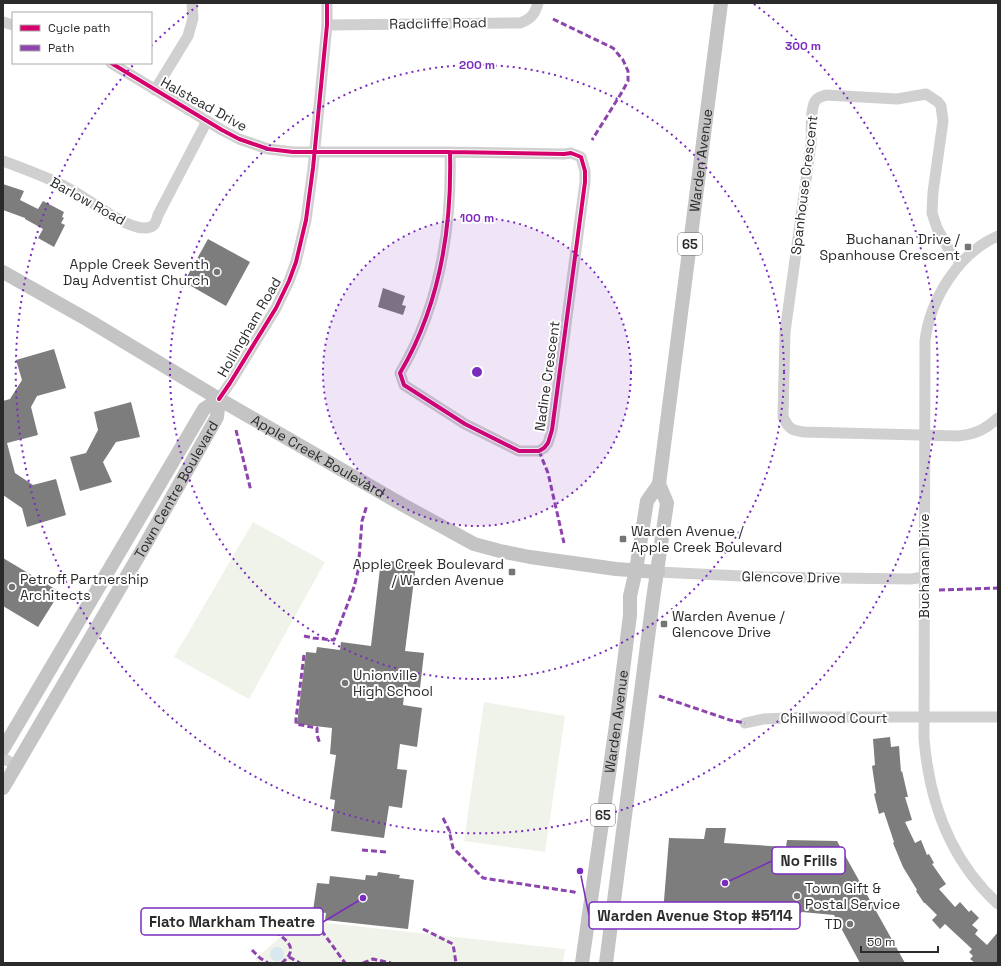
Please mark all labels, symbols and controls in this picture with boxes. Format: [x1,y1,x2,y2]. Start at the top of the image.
legend [12,12,152,64]
street label: Radcliffe Road [389,13,487,33]
text: Cycle path [48,20,110,36]
text: 300 m [785,38,821,54]
text: Path [48,40,74,56]
text: 200 m [459,57,495,73]
street label: Halstead Drive [157,73,251,135]
street label: Warden Avenue [685,108,716,213]
street label: Spanhouse Crescent [787,114,821,256]
street label: Barlow Road [47,173,129,229]
text: 100 m [460,210,494,226]
place label: Buchanan Drive / Spanhouse Crescent [820,230,961,264]
road number: 65 [678,233,702,255]
marker: Buchanan Drive / Spanhouse Crescent [963,242,973,252]
place label: Apple Creek Seventh Day Adventist Church [63,255,209,289]
marker: Apple Creek Seventh Day Adventist Church [212,267,222,277]
street label: Hollingham Road [213,274,285,380]
street label: Nadine Crescent [530,320,564,432]
centre of rings [470,365,484,379]
street label: Apple Creek Boulevard [248,411,388,502]
street label: Town Centre Boulevard [130,418,222,562]
street label: Buchanan Drive [915,513,933,619]
place label: Warden Avenue / Apple Creek Boulevard [631,522,782,556]
marker: Warden Avenue / Apple Creek Boulevard [618,534,628,544]
place label: Apple Creek Boulevard / Warden Avenue [353,555,504,589]
marker: Apple Creek Boulevard / Warden Avenue [507,567,517,577]
street label: Glencove Drive [741,567,841,587]
place label: Petroff Partnership Architects [20,570,149,604]
marker: Petroff Partnership Architects [7,582,17,592]
place label: Warden Avenue / Glencove Drive [672,607,786,641]
marker: Warden Avenue / Glencove Drive [659,619,669,629]
place label: Unionville High School [353,666,433,700]
street label: Warden Avenue [600,669,632,774]
marker: Unionville High School [340,678,350,688]
street label: Chillwood Court [781,709,887,727]
road number: 65 [591,804,615,826]
callout: No Frills [772,847,845,874]
text: No Frills [781,851,838,870]
place label: Town Gift & Postal Service [805,879,900,913]
marker: Town Gift & Postal Service [792,891,802,901]
callout: Warden Avenue Stop #5114 [589,902,800,929]
text: Warden Avenue Stop #5114 [597,906,793,925]
callout: Flato Markham Theatre [141,908,323,935]
text: Flato Markham Theatre [149,912,315,931]
place label: TD [824,915,842,933]
marker: TD [845,919,855,929]
scale bar [861,928,938,954]
text: 50 m [867,934,895,950]

